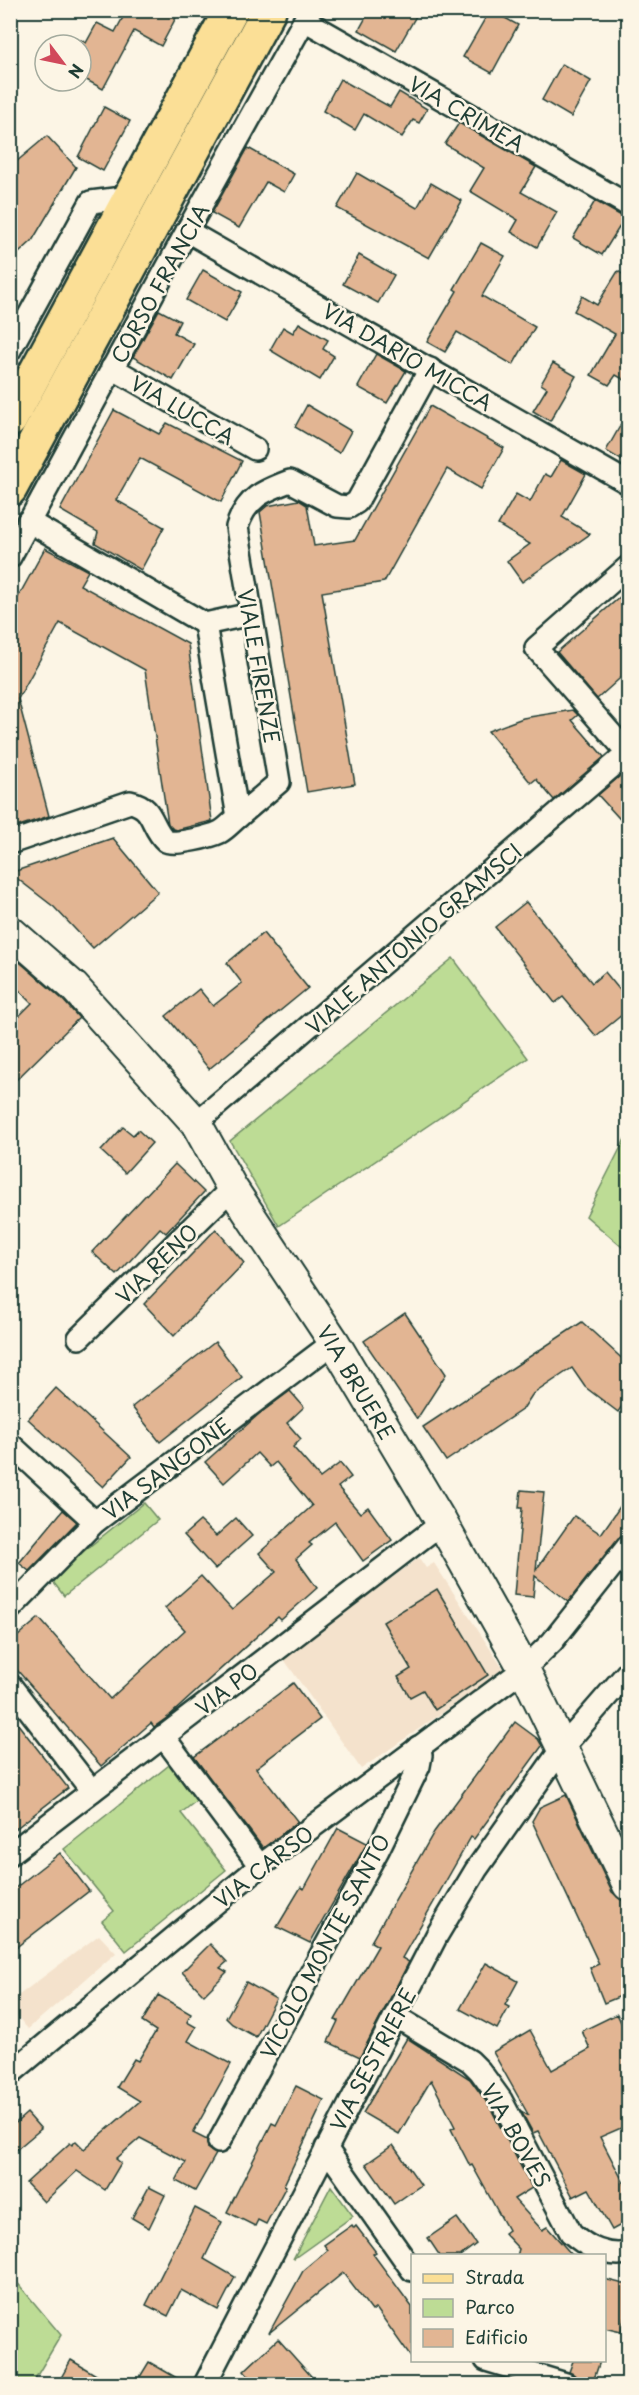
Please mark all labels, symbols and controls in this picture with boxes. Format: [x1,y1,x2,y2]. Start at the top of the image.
north arrow [33,33,93,93]
text: N [63,60,90,83]
street label: VIA CRIMEA [403,67,531,159]
street label: CORSO FRANCIA [102,197,216,369]
street label: VIA DARIO MICCA [317,294,499,418]
street label: VIA LUCCA [125,366,241,452]
street label: VIALE FIRENZE [231,586,289,746]
street label: VIALE ANTONIO GRAMSCI [298,835,528,1041]
street label: VIA RENO [108,1216,204,1310]
street label: VIA BRUERE [310,1318,404,1446]
street label: VIA SANGONE [95,1409,237,1527]
street label: VIA PO [188,1654,264,1722]
street label: VIA CARSO [206,1817,320,1915]
street label: VICOLO MONTE SANTO [251,1828,397,2064]
street label: VIA SESTRIERE [321,1982,423,2136]
street label: VIA BOVES [474,2077,560,2193]
legend [411,2254,606,2362]
text: Strada [465,2263,525,2290]
text: Parco [465,2293,515,2320]
text: Edificio [465,2323,528,2350]

